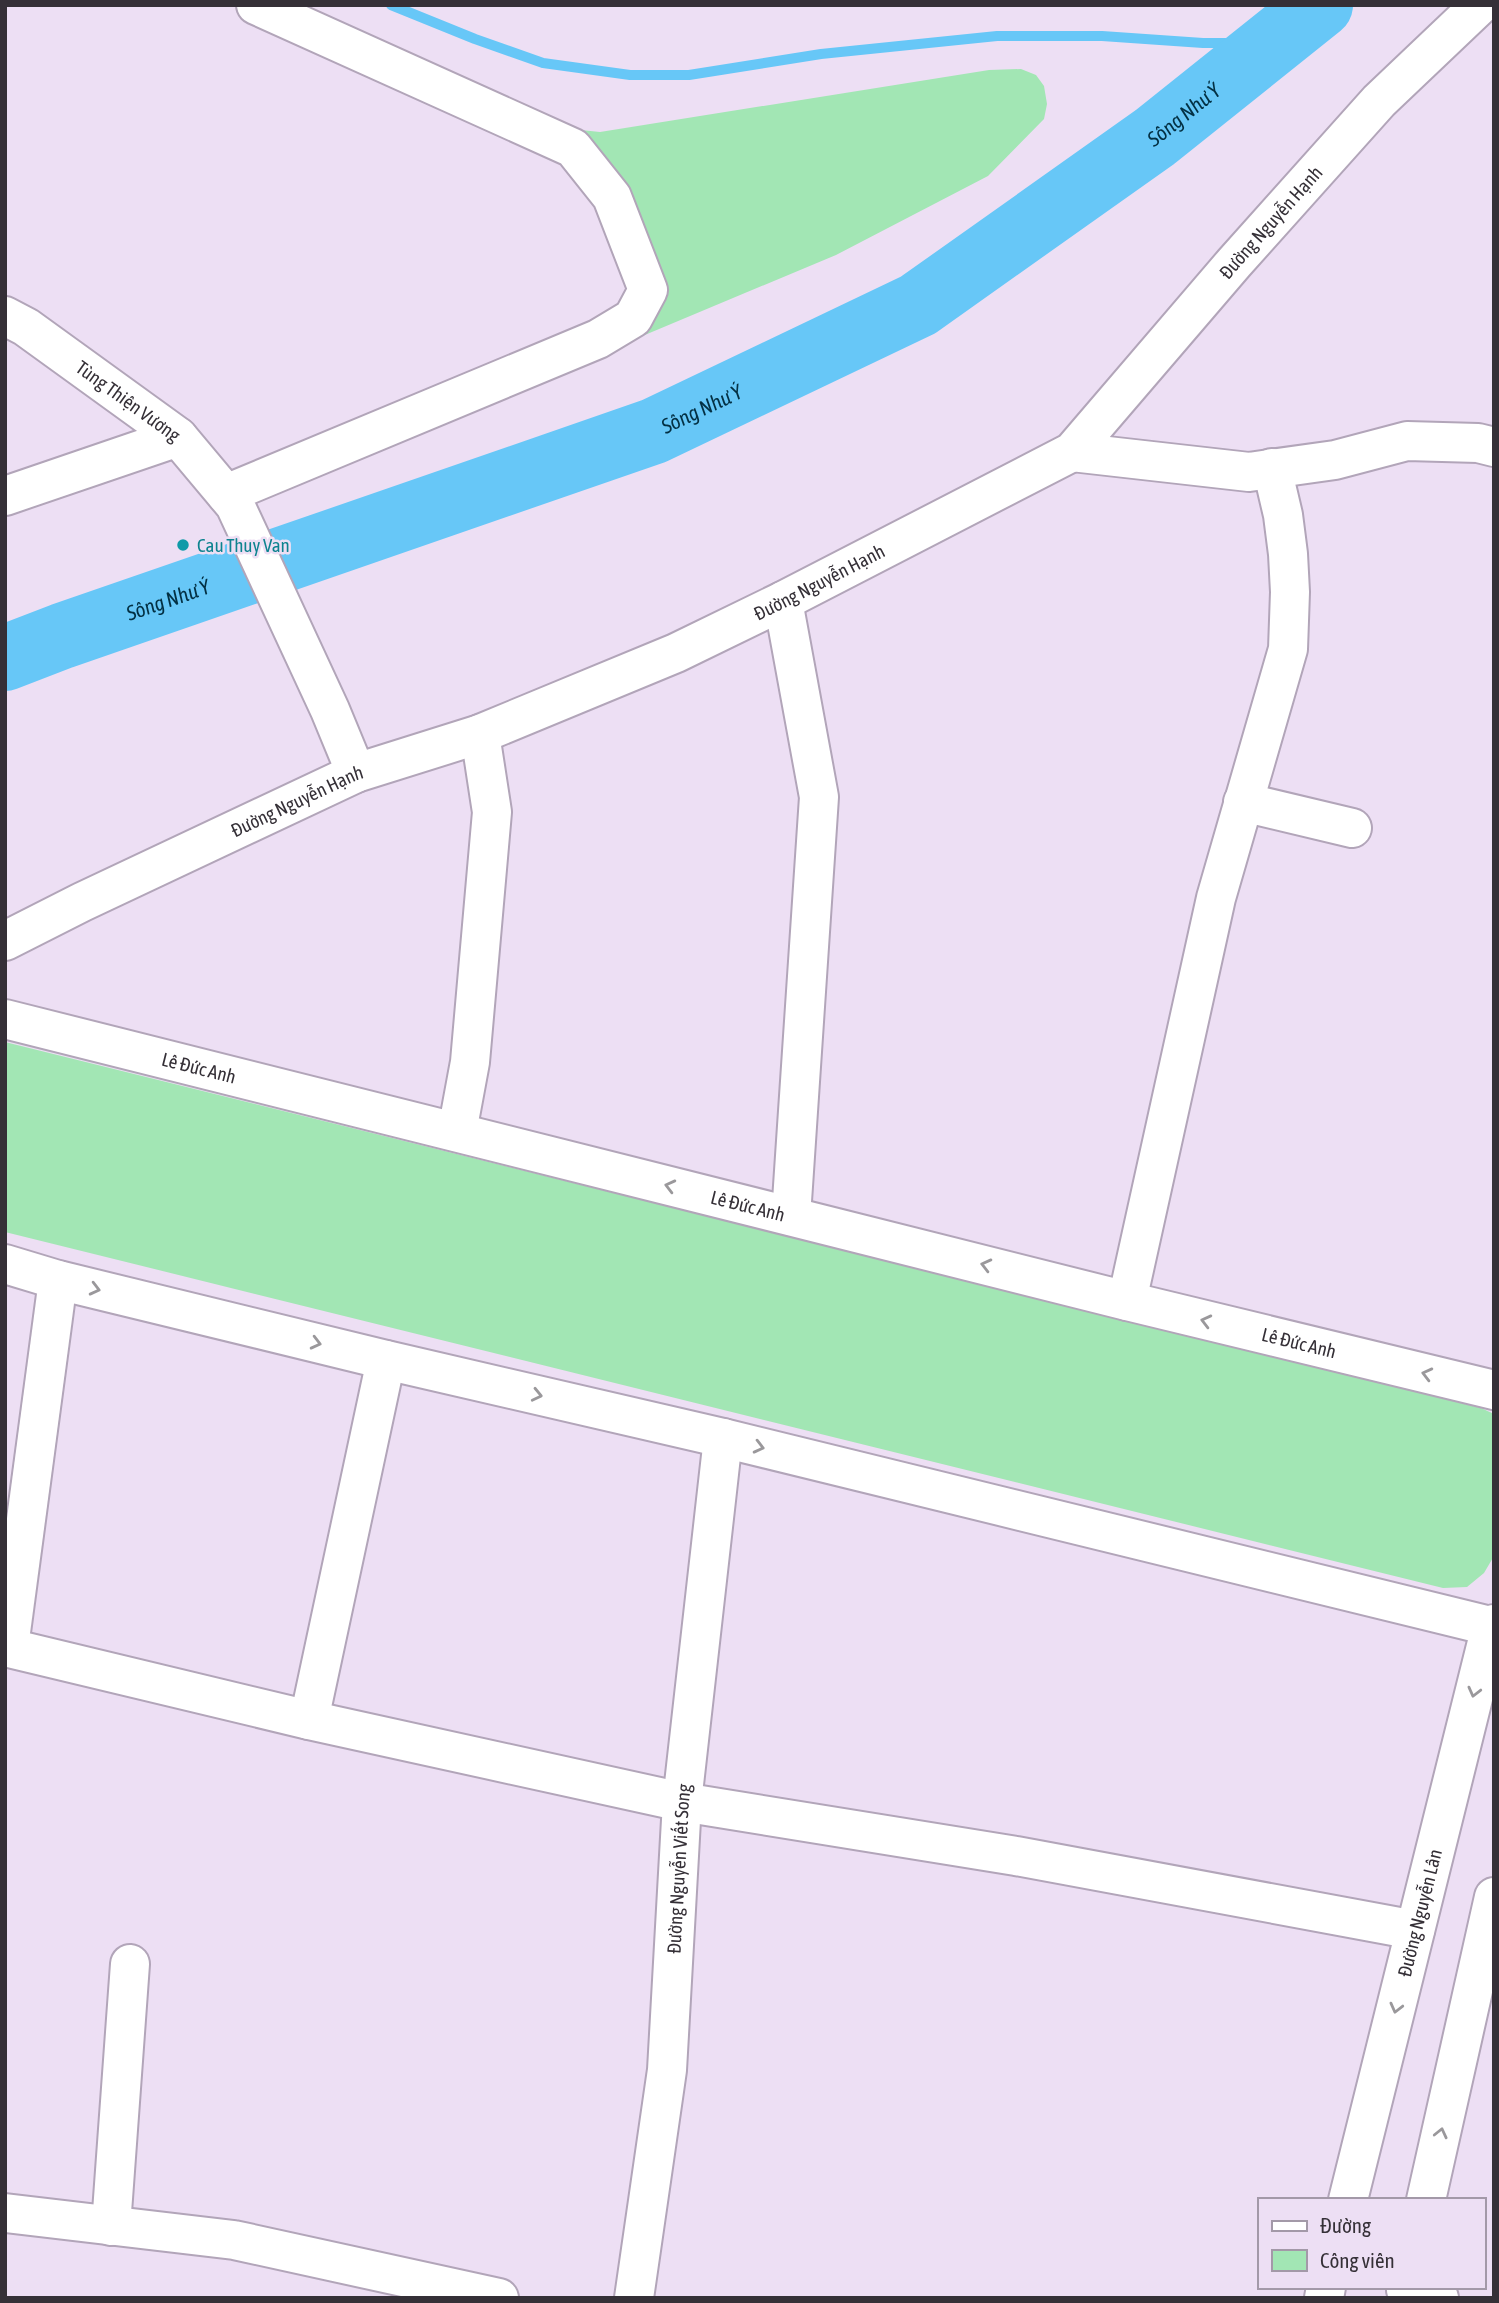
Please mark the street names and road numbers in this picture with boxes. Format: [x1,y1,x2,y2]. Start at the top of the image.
street label: Đường Nguyễn Hạnh [1214,161,1327,283]
street label: Tùng Thiện Vương [72,356,185,447]
street label: Đường Nguyễn Hạnh [750,540,888,624]
street label: Đường Nguyễn Hạnh [227,760,366,841]
street label: Lê Đức Anh [160,1048,238,1088]
street label: Lê Đức Anh [708,1186,787,1226]
street label: Lê Đức Anh [1260,1323,1339,1362]
street label: Đường Nguyễn Viết Song [663,1782,695,1954]
street label: Đường Nguyễn Lân [1393,1847,1446,1979]

